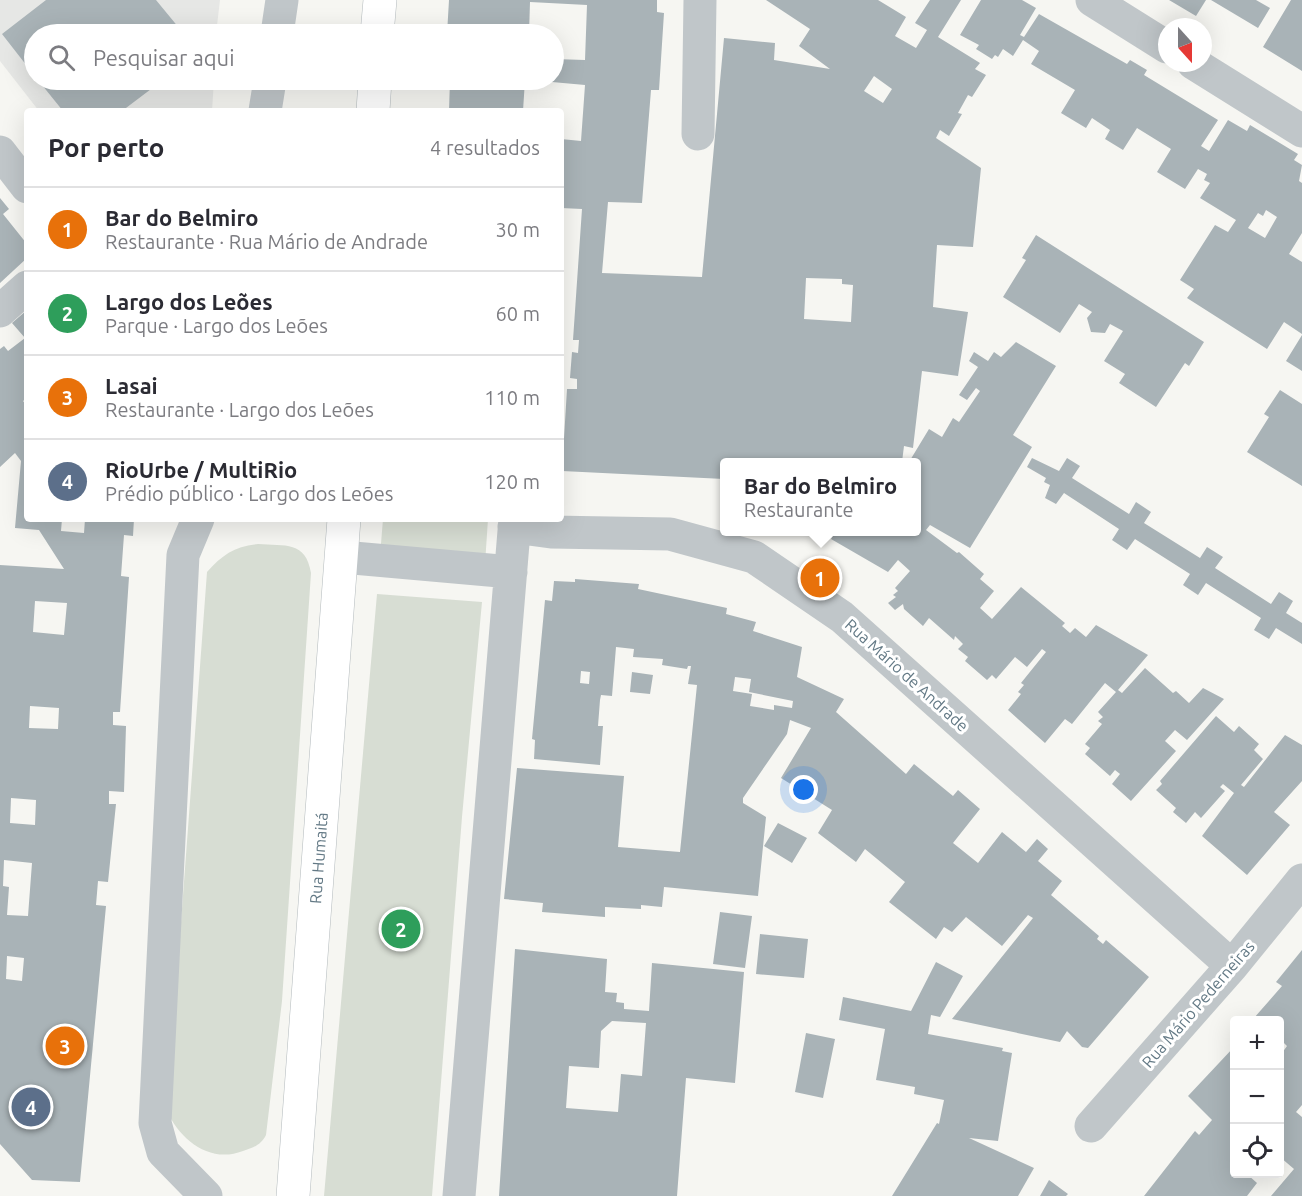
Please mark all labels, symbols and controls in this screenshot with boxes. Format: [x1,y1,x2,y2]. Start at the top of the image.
north arrow [1158,18,1212,72]
search box [24,24,564,90]
icon: search [45,41,78,74]
text: Pesquisar aqui [93,45,235,70]
text: Por perto [48,133,164,162]
text: 4 resultados [430,136,540,159]
text: Bar do Belmiro [105,205,259,230]
text: 1 [62,218,73,241]
text: 30 m [496,218,540,241]
text: Restaurante · Rua Mário de Andrade [105,230,428,253]
text: Largo dos Leões [105,289,273,314]
text: 2 [62,302,73,325]
text: 60 m [496,302,540,325]
text: Parque · Largo dos Leões [105,314,328,337]
text: Lasai [105,373,158,398]
text: 3 [62,386,73,409]
text: 110 m [484,386,540,409]
text: Restaurante · Largo dos Leões [105,398,374,421]
text: RioUrbe / MultiRio [105,457,297,482]
popup [720,458,921,536]
text: 4 [62,470,73,493]
text: 120 m [484,470,540,493]
text: Bar do Belmiro [744,473,897,498]
text: Prédio público · Largo dos Leões [105,482,393,505]
text: Restaurante [744,498,854,521]
pin: 1 [800,556,840,600]
street label: Rua Mário de Andrade [842,615,972,735]
your location [789,775,818,804]
street label: Rua Humaitá [306,812,331,904]
pin: 2 [382,906,420,952]
street label: Rua Mário Pederneiras [1138,937,1258,1071]
map controls [1230,1016,1284,1178]
button: + [1230,1016,1284,1070]
pin: 3 [46,1024,84,1068]
button: − [1230,1070,1284,1124]
pin: 4 [12,1084,51,1130]
button: locate [1230,1124,1284,1178]

